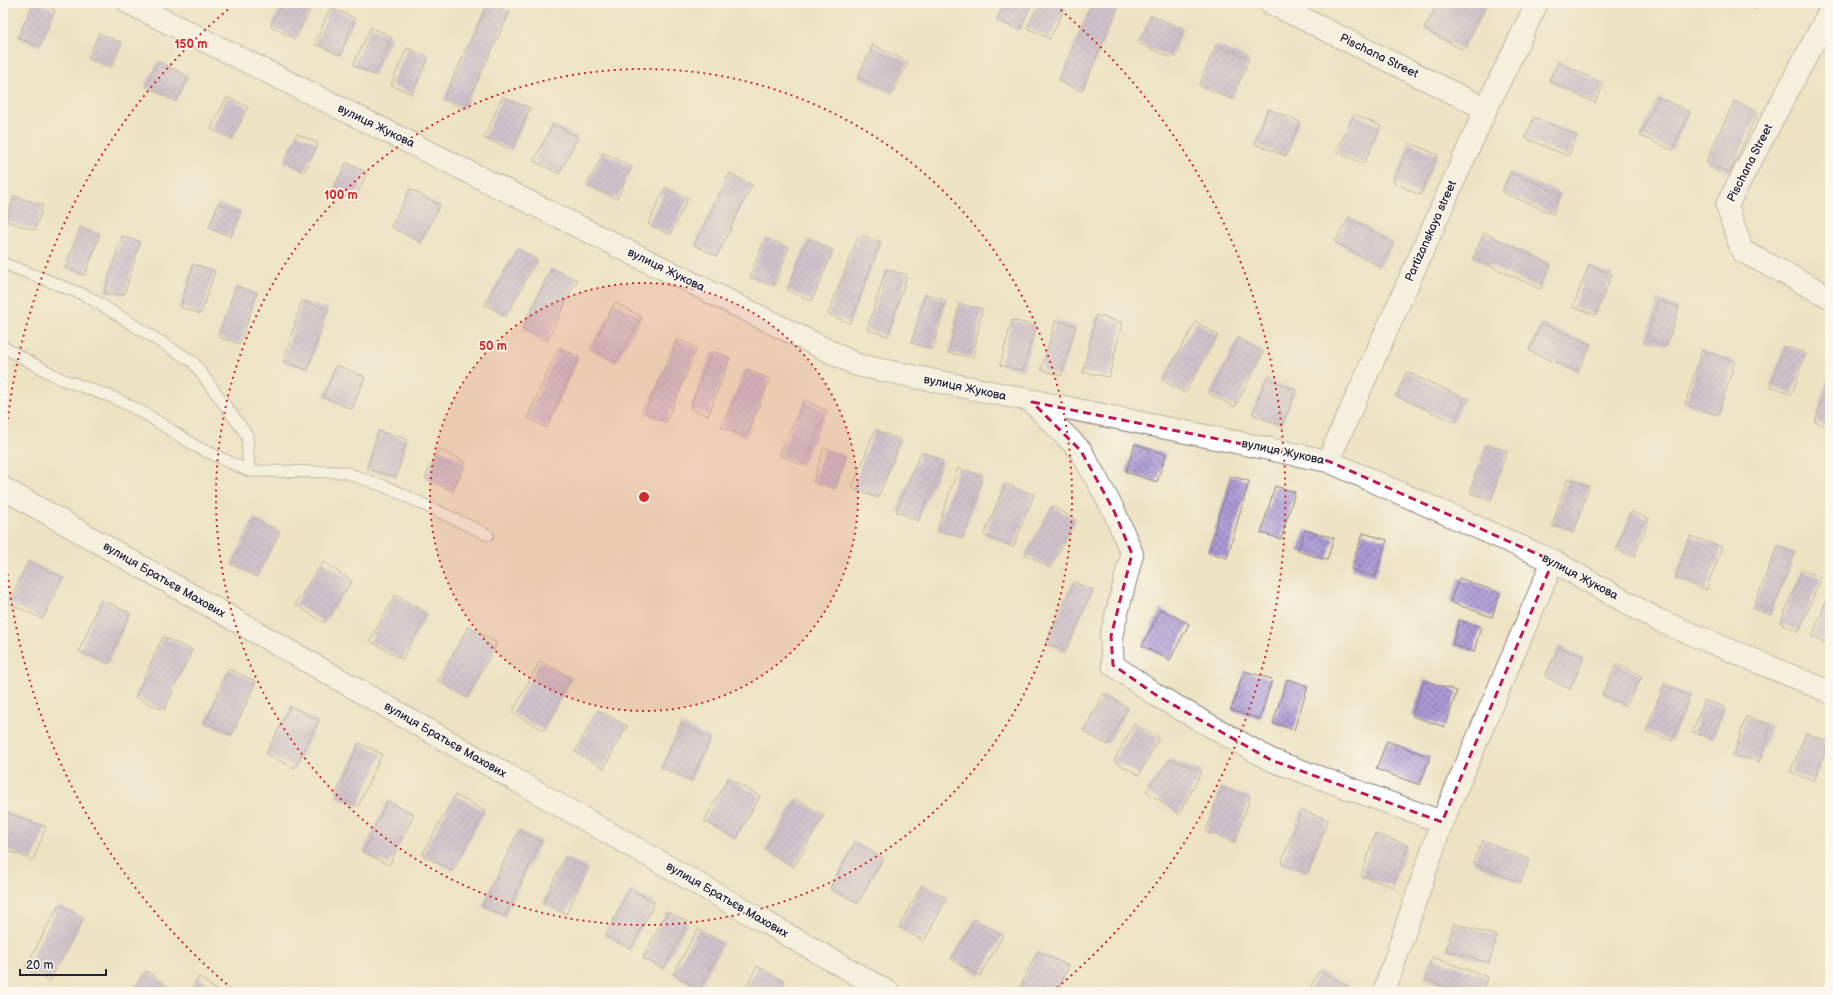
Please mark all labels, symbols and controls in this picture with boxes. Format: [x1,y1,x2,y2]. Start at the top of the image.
street label: Pischana Street [1337,30,1421,82]
text: 150 m [175,37,207,52]
street label: вулиця Жукова [335,101,417,151]
street label: Pischana Street [1724,121,1776,205]
street label: Partizanskaya street [1402,178,1460,284]
text: 100 m [324,188,358,203]
street label: вулиця Жукова [625,245,707,295]
text: 50 m [479,339,507,354]
street label: вулиця Жукова [922,372,1008,404]
street label: вулиця Жукова [1240,436,1326,468]
centre of rings [637,490,651,504]
street label: вулиця Братьєв Махових [100,539,228,621]
street label: вулиця Жукова [1539,551,1621,603]
street label: вулиця Братьєв Махових [381,699,509,781]
street label: вулиця Братьєв Махових [663,859,791,941]
scale bar [20,951,106,977]
text: 20 m [26,958,53,973]

